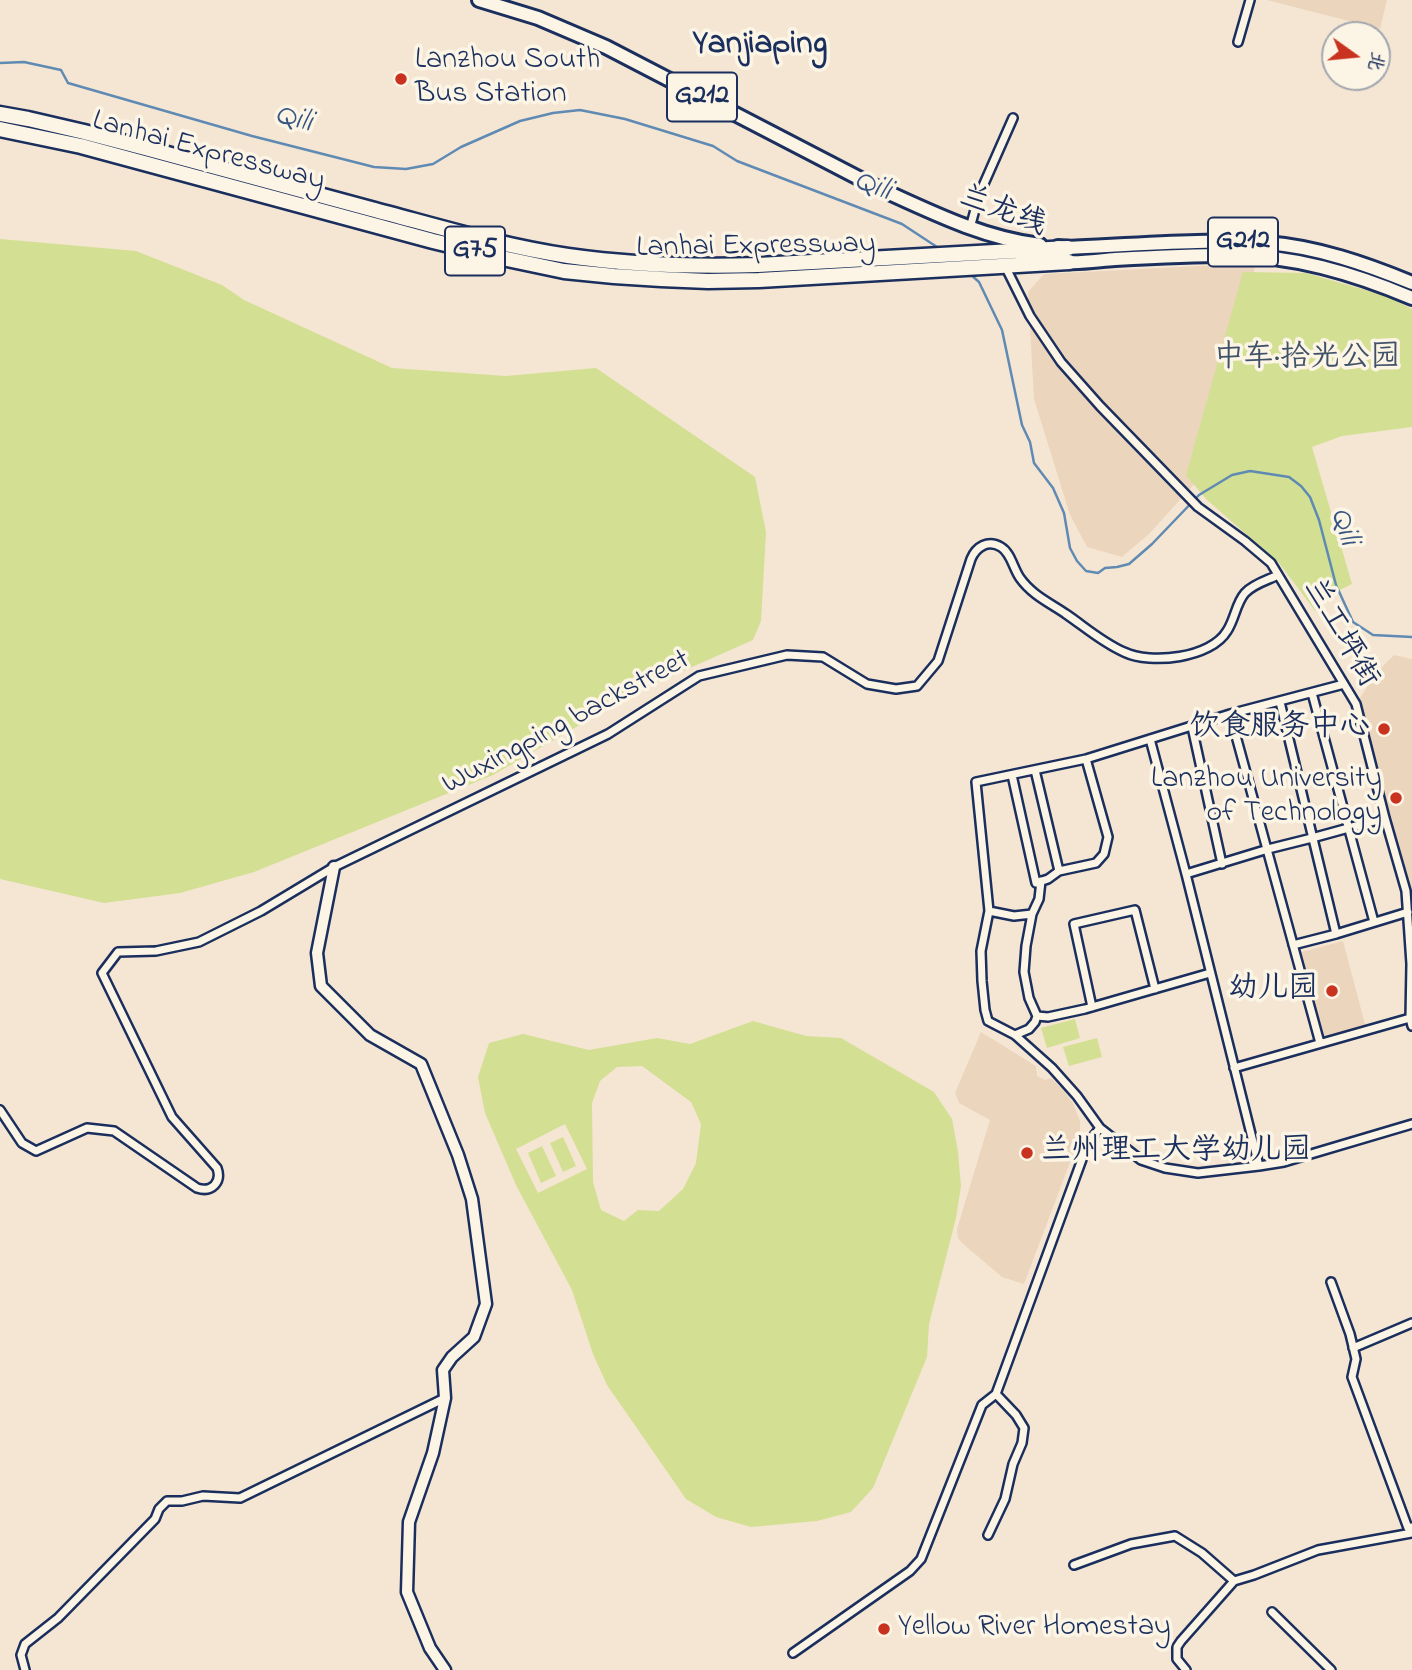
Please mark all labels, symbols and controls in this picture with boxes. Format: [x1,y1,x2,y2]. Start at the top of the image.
north arrow [1321,21,1391,91]
district label: Yanjiaping [693,27,827,67]
place label: Lanzhou South Bus Station [415,44,600,114]
text: 北 [1359,48,1390,74]
marker: Lanzhou South Bus Station [393,71,409,87]
road number: G212 [667,72,737,122]
water label: Qili [270,98,316,144]
street label: Lanhai Expressway [88,105,328,201]
water label: Qili [848,163,896,213]
street label: 兰龙线 [954,180,1050,246]
road number: G212 [1208,218,1278,266]
road number: G75 [445,226,505,276]
street label: Lanhai Expressway [636,228,876,268]
park label: 中车·拾光公园 [1214,342,1400,378]
water label: Qili [1318,503,1366,551]
street label: 兰工坪街 [1293,573,1385,695]
street label: Wuxingping backstreet [437,644,697,804]
place label: 饮食服务中心 [1190,711,1370,747]
marker: 饮食服务中心 [1376,721,1392,737]
place label: Lanzhou University of Technology [1151,763,1382,834]
marker: Lanzhou University of Technology [1388,790,1404,806]
place label: 幼儿园 [1228,973,1318,1009]
marker: 幼儿园 [1324,983,1340,999]
place label: 兰州理工大学幼儿园 [1041,1135,1311,1171]
marker: 兰州理工大学幼儿园 [1019,1145,1035,1161]
place label: Yellow River Homestay [898,1611,1171,1647]
marker: Yellow River Homestay [876,1621,892,1637]

